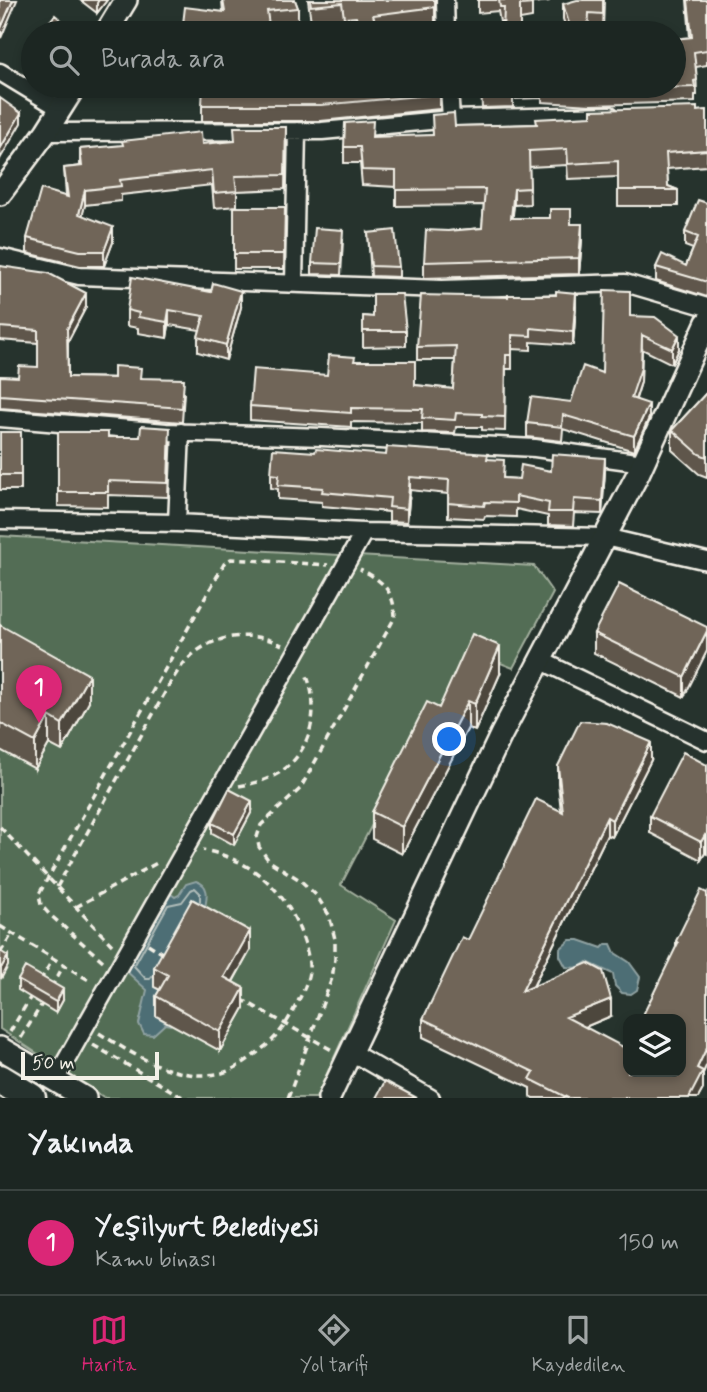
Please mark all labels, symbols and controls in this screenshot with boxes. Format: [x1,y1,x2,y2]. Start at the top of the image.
search box [21,21,686,98]
icon: search [45,41,83,79]
text: Burada ara [101,43,225,77]
pin: 1 [16,665,62,723]
your location [432,722,466,756]
map controls [623,1014,686,1077]
button: layers [623,1014,686,1077]
scale bar [21,1049,159,1081]
text: 50 m [32,1051,75,1076]
text: Yakında [28,1124,134,1163]
text: Yeşilyurt Belediyesi [95,1211,319,1245]
text: 1 [46,1228,56,1258]
text: 150 m [618,1228,679,1258]
text: Kamu binası [95,1245,217,1275]
tab: Harita [82,1311,136,1378]
tab: Yol tarifi [300,1311,368,1378]
tab: Kaydedilen [532,1311,625,1378]

